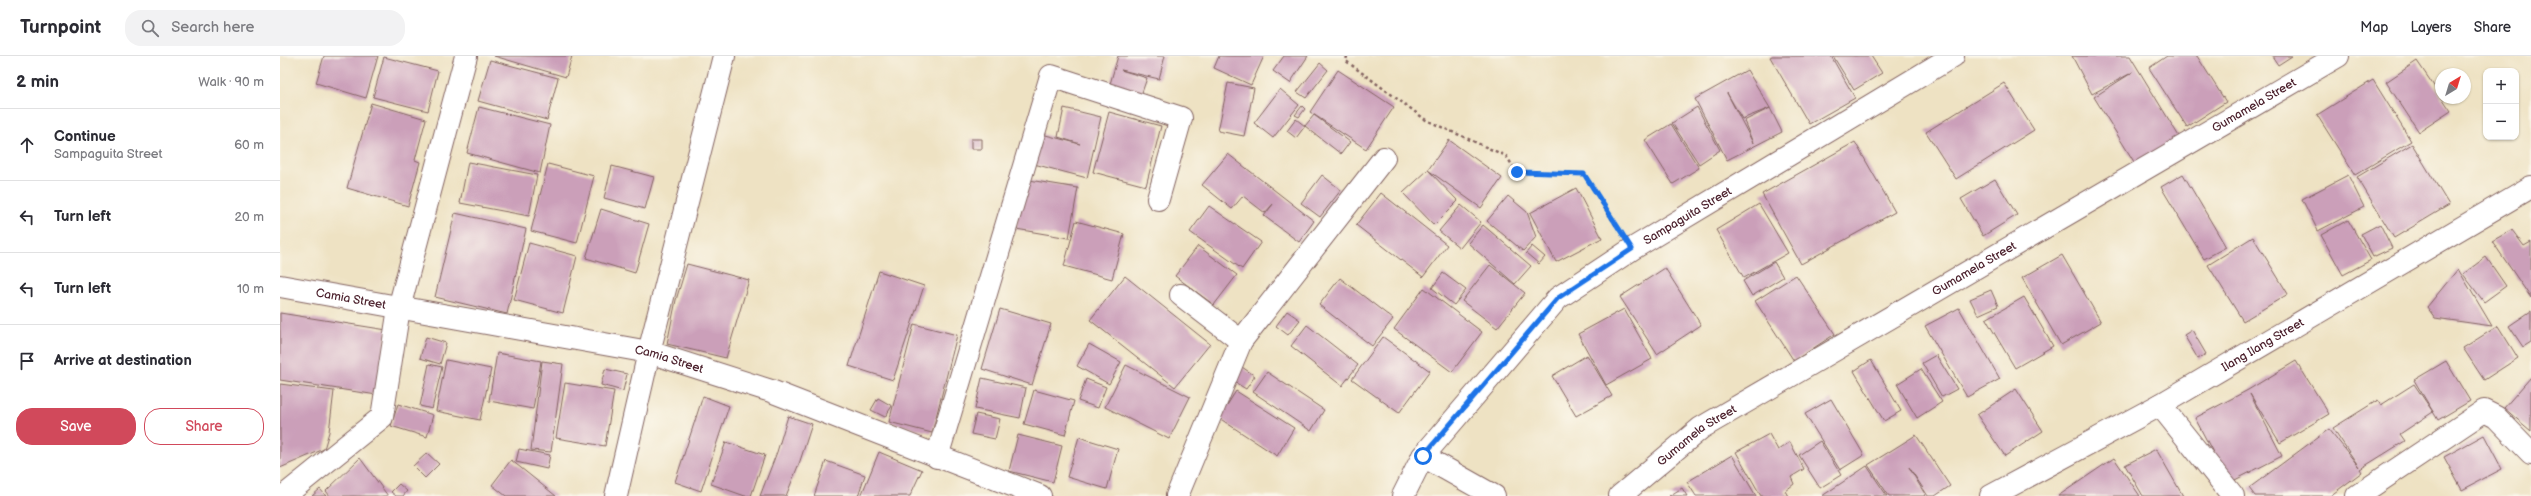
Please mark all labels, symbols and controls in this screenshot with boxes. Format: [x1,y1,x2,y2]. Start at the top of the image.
search box [125,10,405,46]
text: Turnpoint [20,16,101,39]
icon: search [139,17,161,39]
text: Search here [171,18,254,37]
text: Map [2360,19,2388,36]
text: Layers [2410,19,2452,36]
text: Share [2474,19,2511,36]
north arrow [2435,68,2471,104]
map controls [2483,68,2519,140]
button: + [2483,68,2519,104]
text: 2 min [16,72,59,92]
text: Walk · 90 m [198,74,264,90]
street label: Gumamela Street [2209,75,2299,136]
button: − [2483,104,2519,140]
text: Continue [54,127,116,146]
icon: ahead [16,134,38,156]
text: 60 m [234,137,264,153]
text: Sampaguita Street [54,146,163,162]
route end [1508,163,1526,181]
street label: Sampaguita Street [1641,184,1735,248]
icon: left [16,206,38,228]
text: Turn left [54,207,111,226]
text: 20 m [234,209,264,225]
street label: Gumamela Street [1930,238,2019,299]
icon: left [16,278,38,300]
text: Turn left [54,279,111,298]
text: 10 m [237,281,264,297]
street label: Camia Street [315,286,387,313]
street label: Ilang Ilang Street [2219,315,2307,375]
street label: Camia Street [634,343,705,377]
icon: arrive [16,350,38,372]
text: Arrive at destination [54,351,192,370]
street label: Gumamela Street [1654,402,1740,470]
button: Save [16,408,136,445]
button: Share [144,408,264,445]
route start [1414,447,1432,465]

